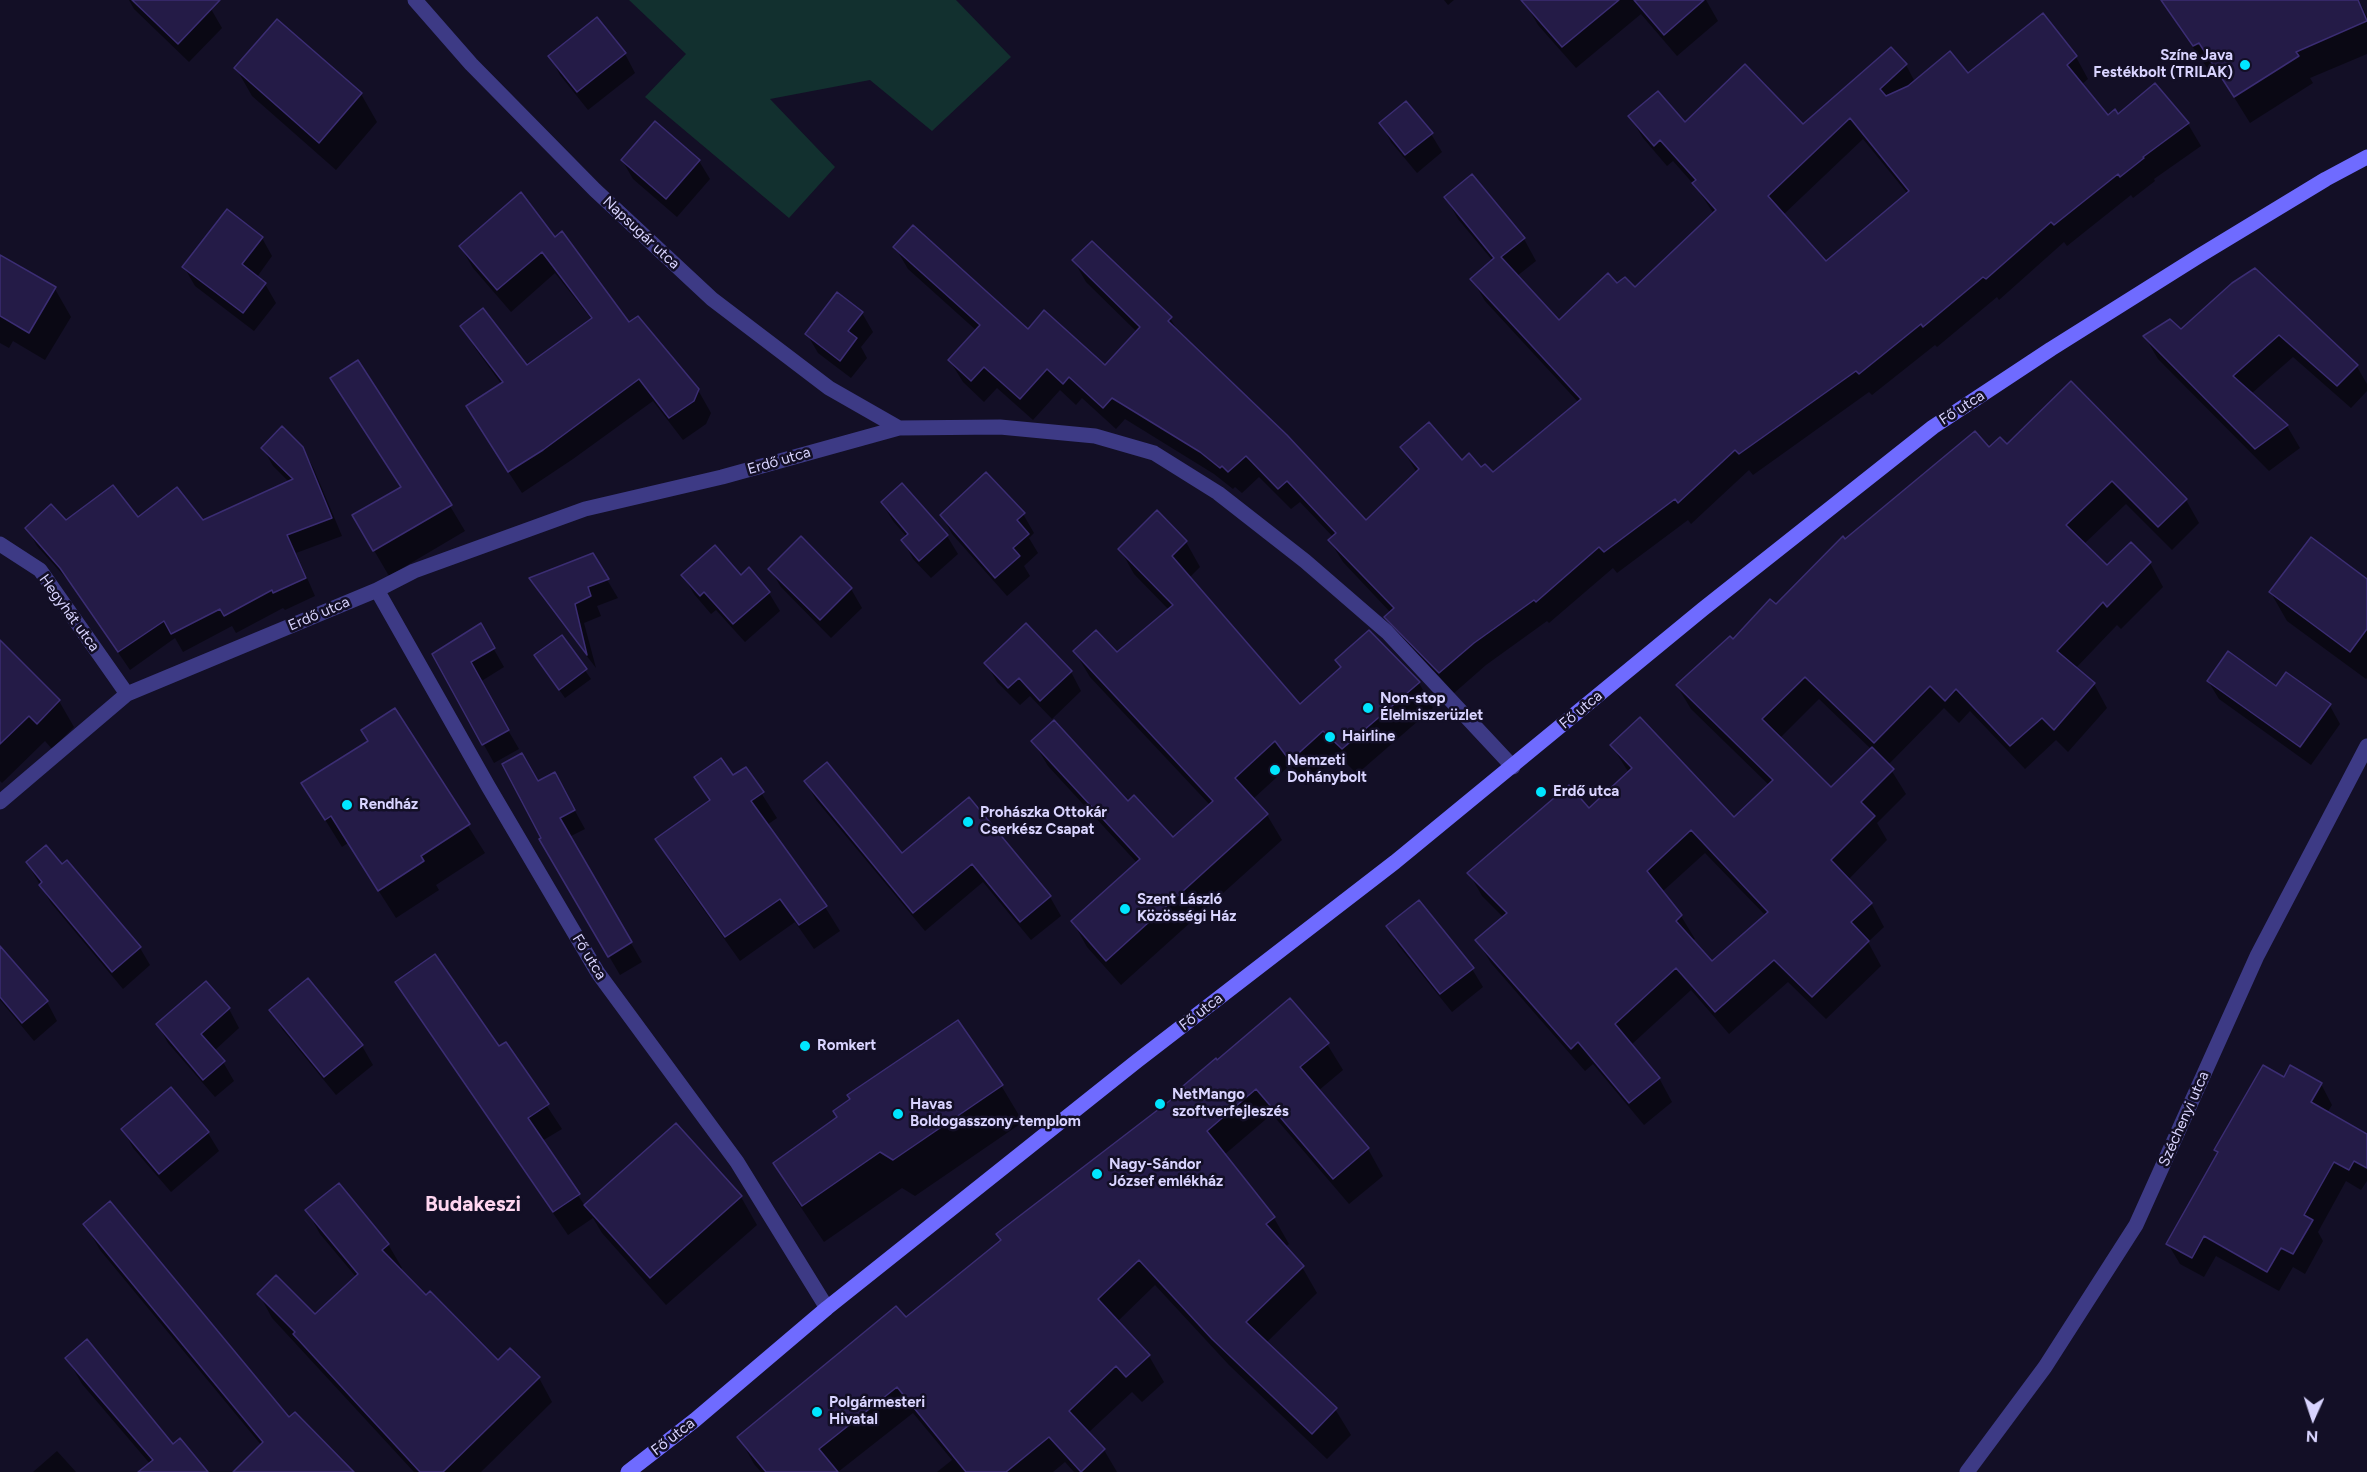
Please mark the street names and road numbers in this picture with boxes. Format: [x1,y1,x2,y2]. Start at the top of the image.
street label: Napsugár utca [599,193,683,273]
street label: Fő utca [1936,387,1988,429]
street label: Erdő utca [745,443,813,479]
street label: Hegyhát utca [35,571,103,655]
street label: Erdő utca [286,593,352,635]
street label: Fő utca [1556,687,1606,733]
street label: Fő utca [568,931,610,983]
street label: Fő utca [1176,989,1226,1035]
street label: Széchenyi utca [2155,1068,2213,1170]
street label: Fő utca [648,1414,698,1460]

